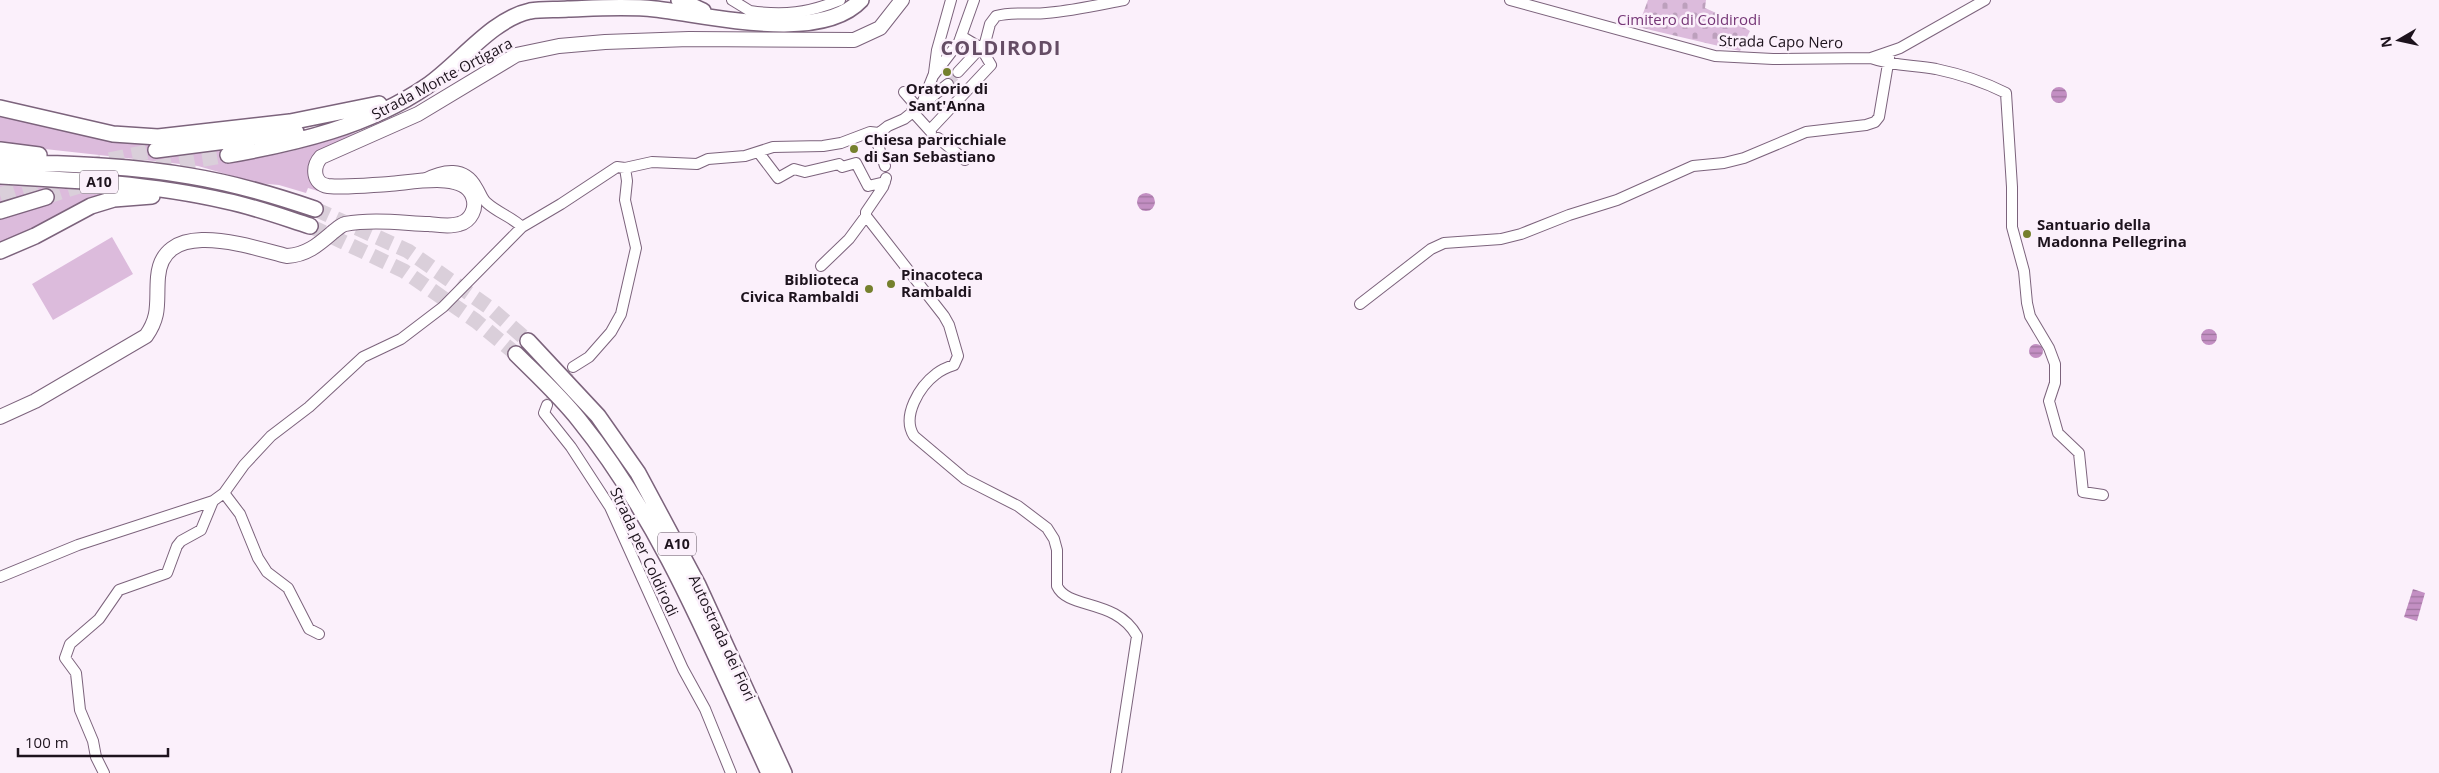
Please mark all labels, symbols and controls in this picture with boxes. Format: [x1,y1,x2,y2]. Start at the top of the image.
park label: Cimitero di Coldirodi [1617,9,1761,29]
north arrow [2374,15,2424,65]
street label: Strada Capo Nero [1719,30,1843,52]
street label: Strada Monte Ortigara [368,33,515,124]
district label: COLDIRODI [941,34,1061,61]
text: N [2375,35,2396,49]
marker: Oratorio di Sant'Anna [941,66,953,78]
place label: Oratorio di Sant'Anna [906,78,988,115]
place label: Chiesa parricchiale di San Sebastiano [864,129,1007,166]
marker: Chiesa parricchiale di San Sebastiano [848,143,860,155]
road number: A10 [80,170,118,193]
place label: Santuario della Madonna Pellegrina [2037,214,2187,251]
marker: Santuario della Madonna Pellegrina [2021,228,2033,240]
place label: Pinacoteca Rambaldi [901,264,983,301]
place label: Biblioteca Civica Rambaldi [740,269,859,306]
marker: Pinacoteca Rambaldi [885,278,897,290]
marker: Biblioteca Civica Rambaldi [863,283,875,295]
street label: Strada per Coldirodi [606,484,684,619]
road number: A10 [658,532,696,556]
street label: Autostrada dei Fiori [685,571,761,704]
scale bar [18,726,168,758]
text: 100 m [25,732,69,752]

